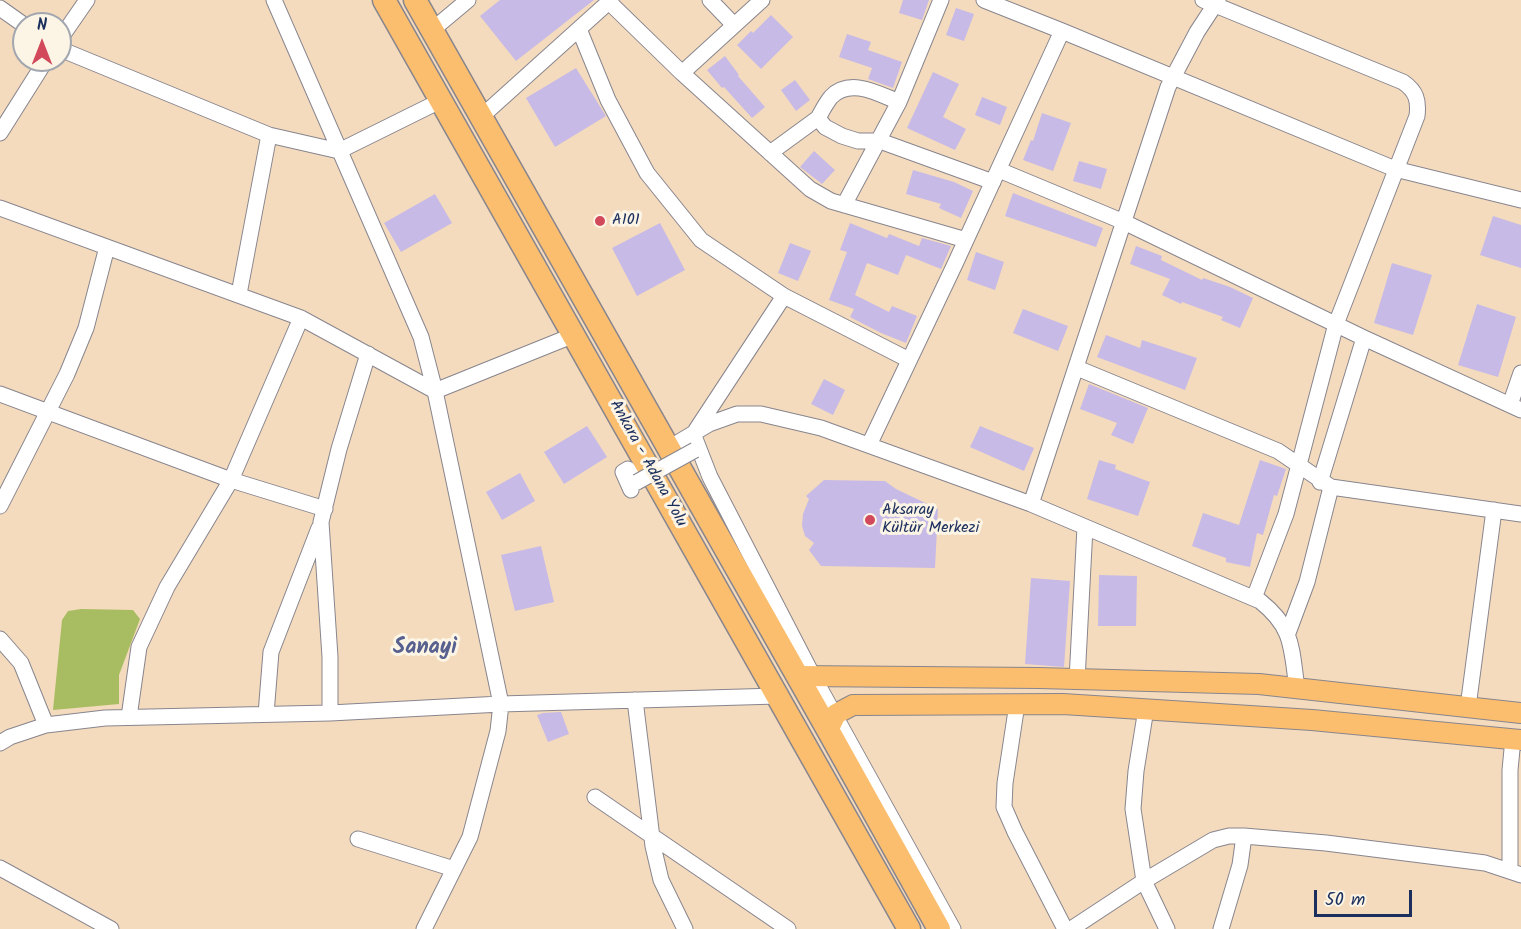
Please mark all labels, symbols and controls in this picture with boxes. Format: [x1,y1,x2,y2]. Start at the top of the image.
north arrow [12,12,72,72]
text: N [37,13,47,38]
place label: A101 [612,211,640,231]
marker: A101 [593,214,607,228]
street label: Ankara - Adana Yolu [604,397,690,531]
place label: Aksaray Kültür Merkezi [882,501,979,539]
marker: Aksaray Kültür Merkezi [863,513,877,527]
district label: Sanayi [393,636,457,662]
scale bar [1317,878,1414,916]
text: 50 m [1325,886,1365,915]

